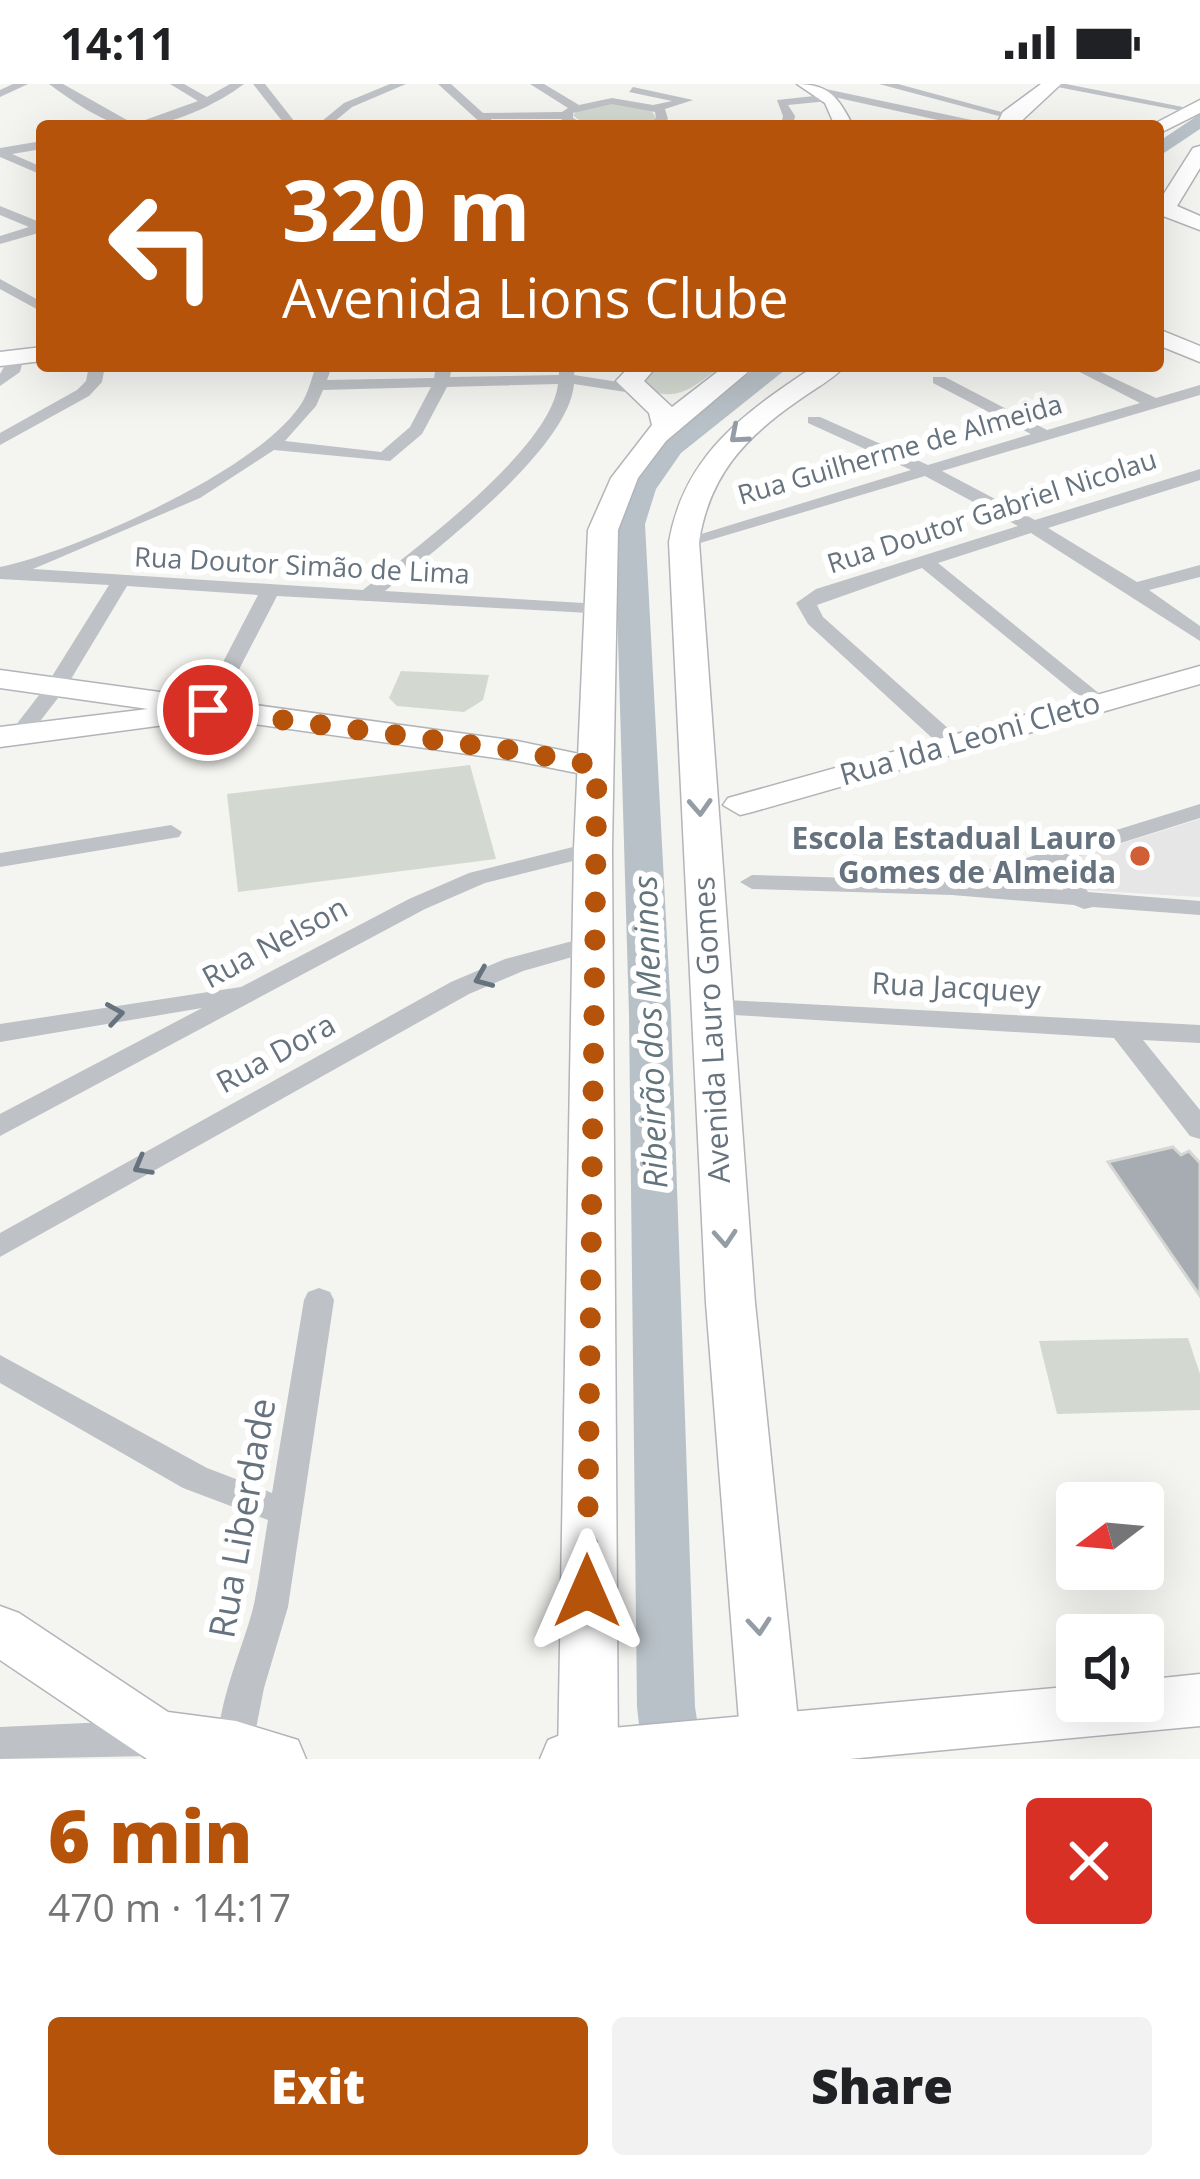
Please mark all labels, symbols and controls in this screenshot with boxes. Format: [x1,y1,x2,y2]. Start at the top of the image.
text: 14:11 [60,12,176,73]
text: 320 m [282,151,530,266]
icon: left [84,168,240,324]
text: Avenida Lions Clube [282,260,789,334]
street label: Rua Guilherme de Almeida [733,384,1066,513]
one-way arrow [730,421,752,442]
street label: Rua Doutor Gabriel Nicolau [822,440,1161,581]
street label: Rua Doutor Simão de Lima [133,537,471,592]
pin [157,659,259,761]
icon: arrive [175,677,241,743]
street label: Rua Ida Leoni Cleto [835,681,1105,794]
one-way arrow [687,798,713,817]
place label: Escola Estadual Lauro Gomes de Almeida [792,817,1116,892]
marker: Escola Estadual Lauro Gomes de Almeida [1127,843,1153,869]
water label: Ribeirão dos Meninos [622,875,677,1189]
street label: Avenida Lauro Gomes [682,876,739,1185]
street label: Rua Nelson [194,886,354,997]
street label: Rua Jacquey [871,962,1043,1011]
one-way arrow [474,964,495,988]
one-way arrow [105,1003,125,1028]
street label: Rua Dora [208,1003,342,1102]
one-way arrow [133,1152,154,1175]
one-way arrow [712,1229,738,1248]
street label: Rua Liberdade [196,1394,287,1642]
north arrow [1056,1482,1164,1590]
map controls [1056,1482,1164,1722]
position arrow [524,1528,650,1654]
button: sound [1056,1614,1164,1722]
one-way arrow [746,1617,771,1636]
text: 6 min [48,1786,253,1884]
button: close [1026,1798,1152,1924]
text: 470 m · 14:17 [48,1880,291,1933]
button: Exit [48,2017,588,2155]
button: Share [612,2017,1152,2155]

